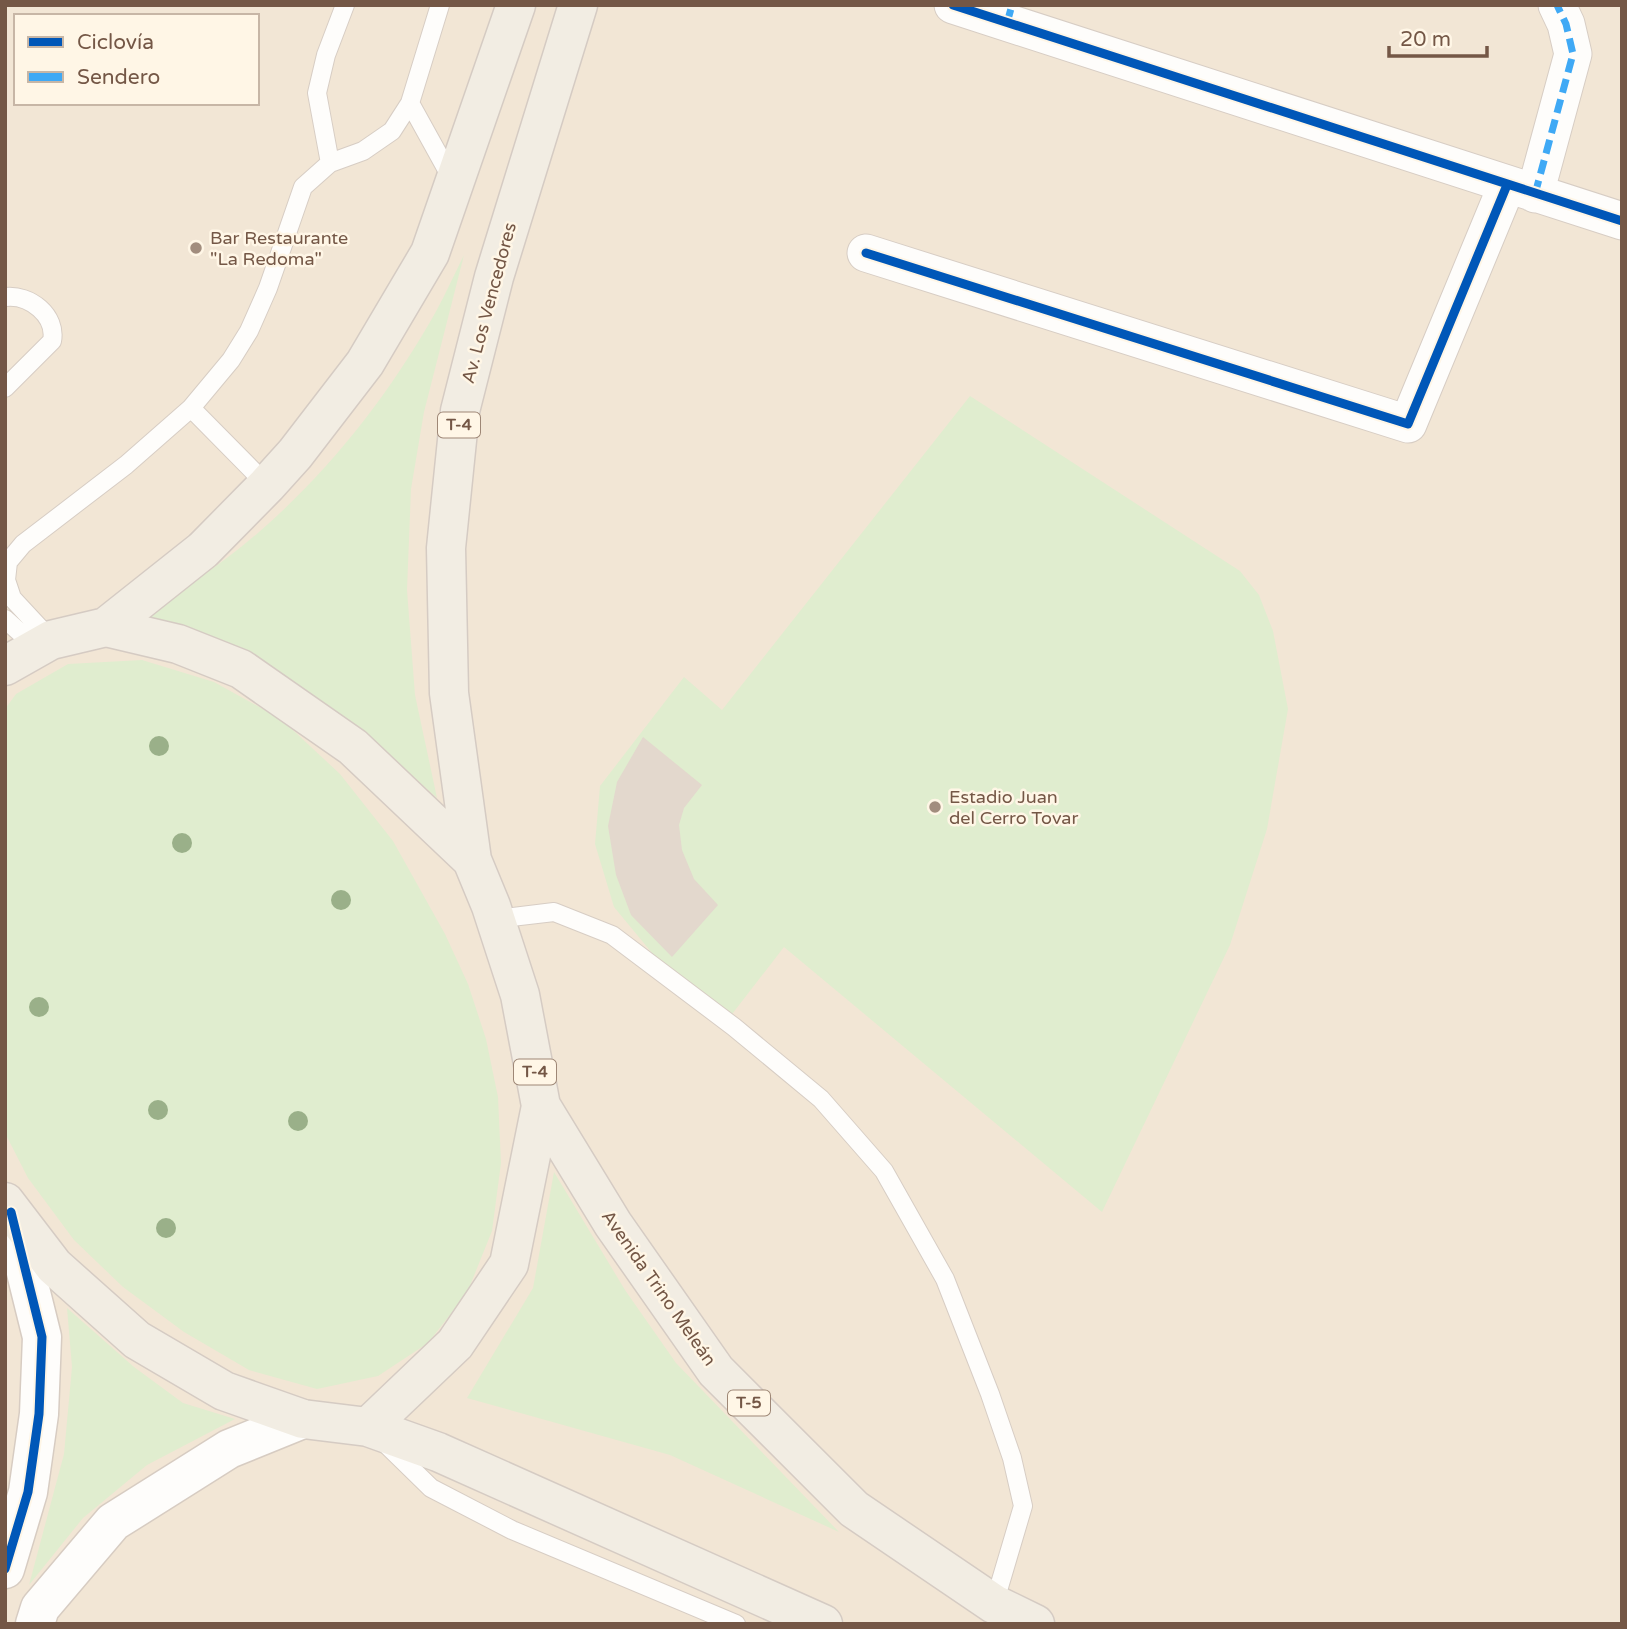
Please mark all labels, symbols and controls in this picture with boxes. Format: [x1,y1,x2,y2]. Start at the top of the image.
legend [14,14,259,105]
scale bar [1389,14,1487,58]
text: 20 m [1400,27,1451,52]
text: Ciclovía [77,30,154,55]
text: Sendero [77,65,160,90]
street label: Av. Los Vencedores [457,220,521,386]
place label: Bar Restaurante "La Redoma" [210,227,348,270]
marker: Bar Restaurante "La Redoma" [188,240,204,256]
road number: T-4 [438,412,480,438]
place label: Estadio Juan del Cerro Tovar [949,786,1078,829]
marker: Estadio Juan del Cerro Tovar [927,799,943,815]
road number: T-4 [514,1060,556,1084]
street label: Avenida Trino Meleán [597,1206,721,1370]
road number: T-5 [728,1390,770,1415]

